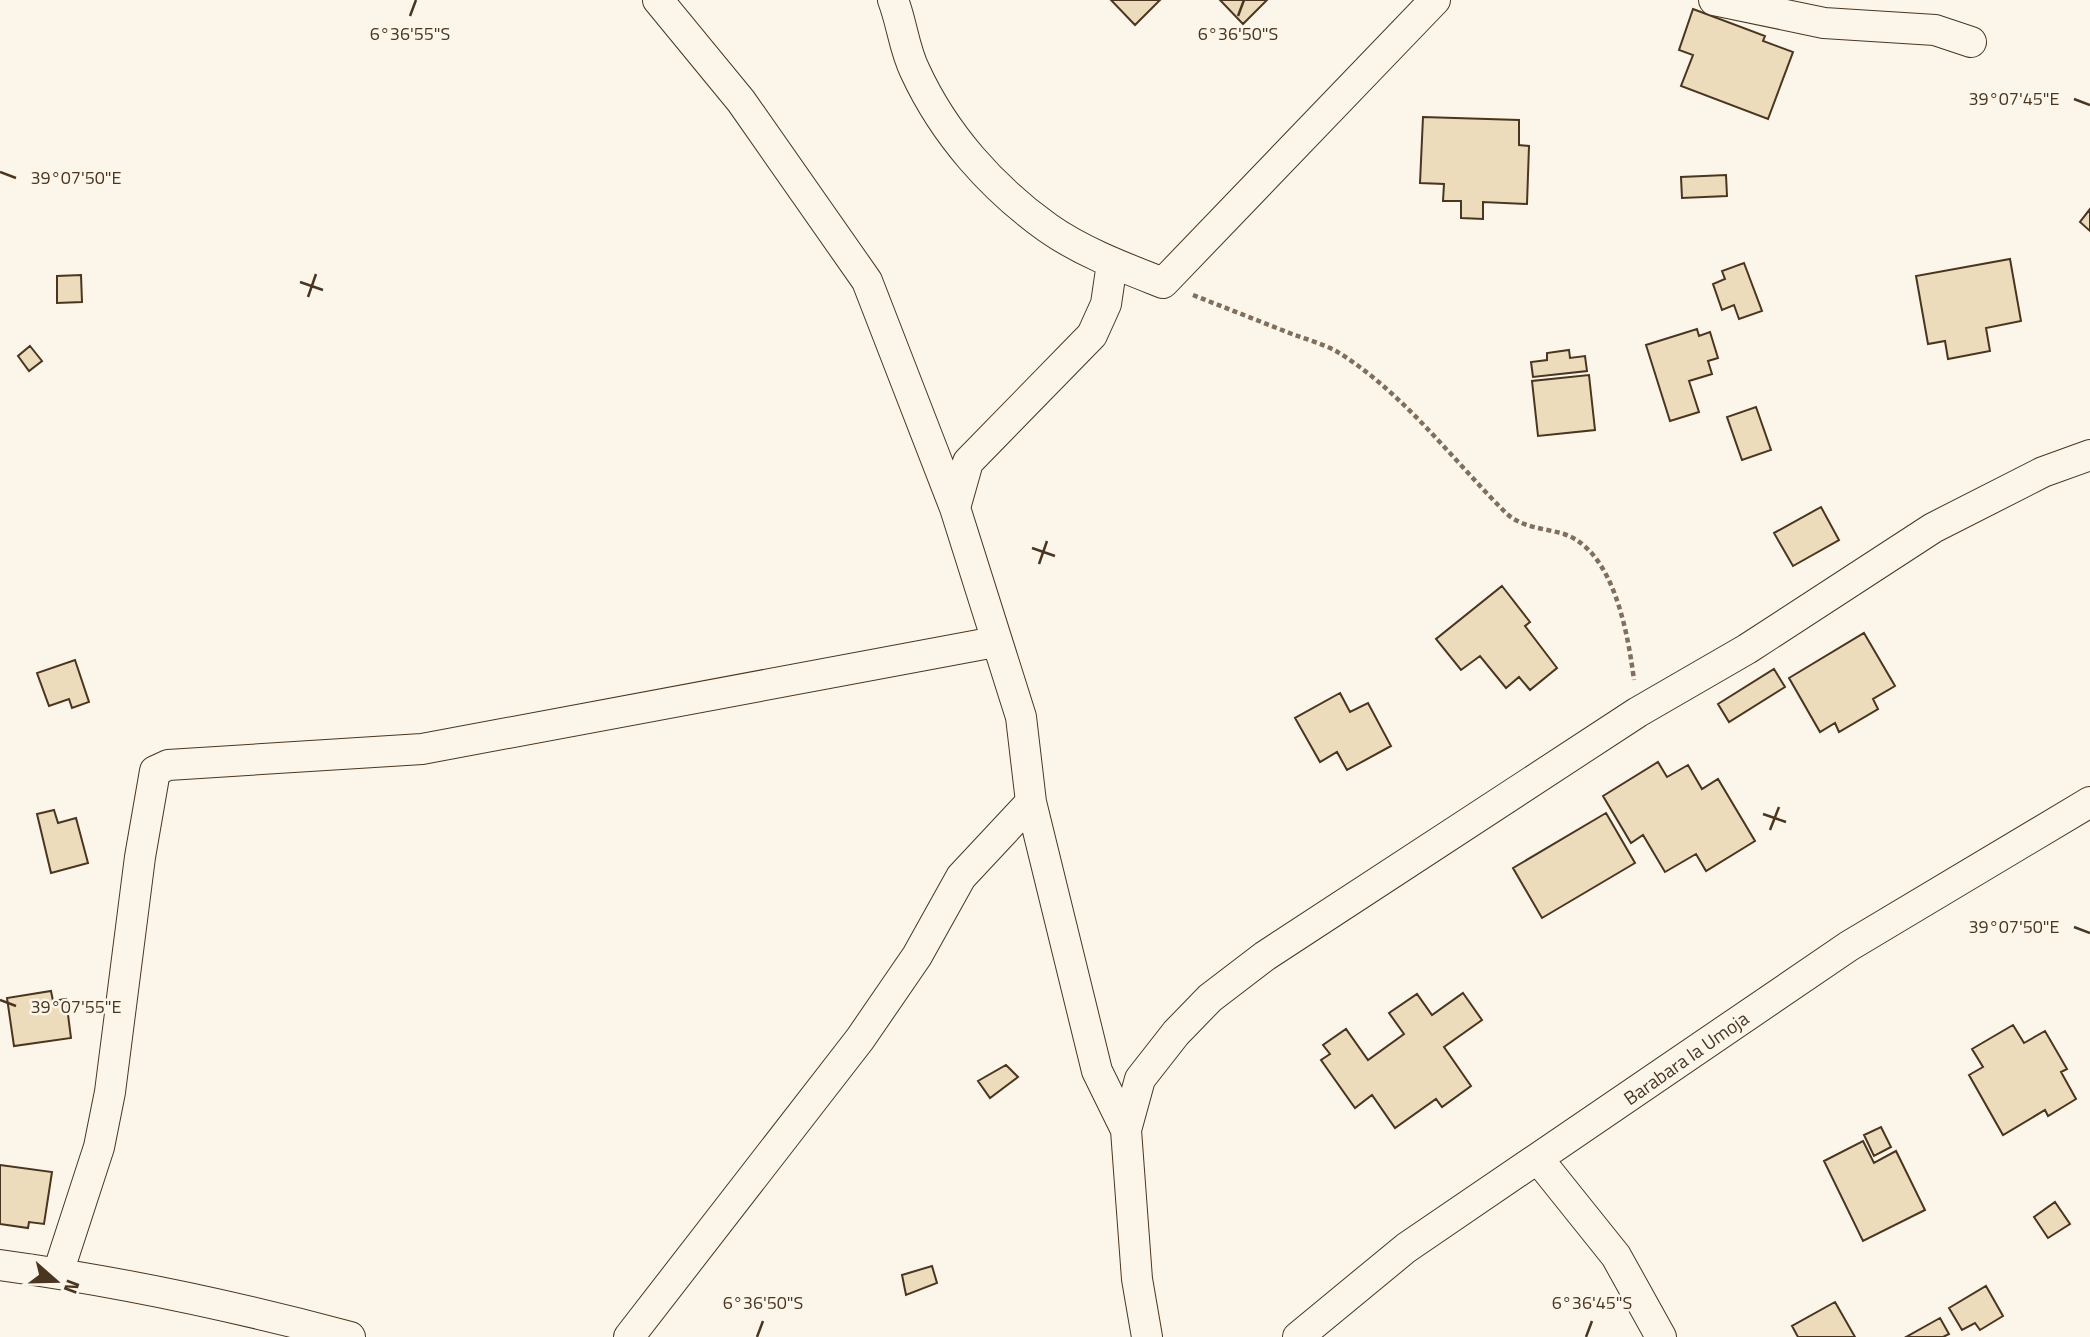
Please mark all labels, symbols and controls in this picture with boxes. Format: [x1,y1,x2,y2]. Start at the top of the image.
text: 6°36'55"S [370,20,450,47]
text: 6°36'50"S [1198,20,1278,47]
text: 39°07'45"E [1969,85,2060,112]
text: 39°07'50"E [31,164,122,191]
text: 39°07'50"E [1969,913,2060,940]
text: 39°07'55"E [31,993,122,1020]
street label: Barabara la Umoja [1617,1003,1755,1112]
north arrow [21,1246,91,1316]
text: N [57,1276,88,1298]
text: 6°36'50"S [723,1289,803,1316]
text: 6°36'45"S [1552,1289,1632,1316]

